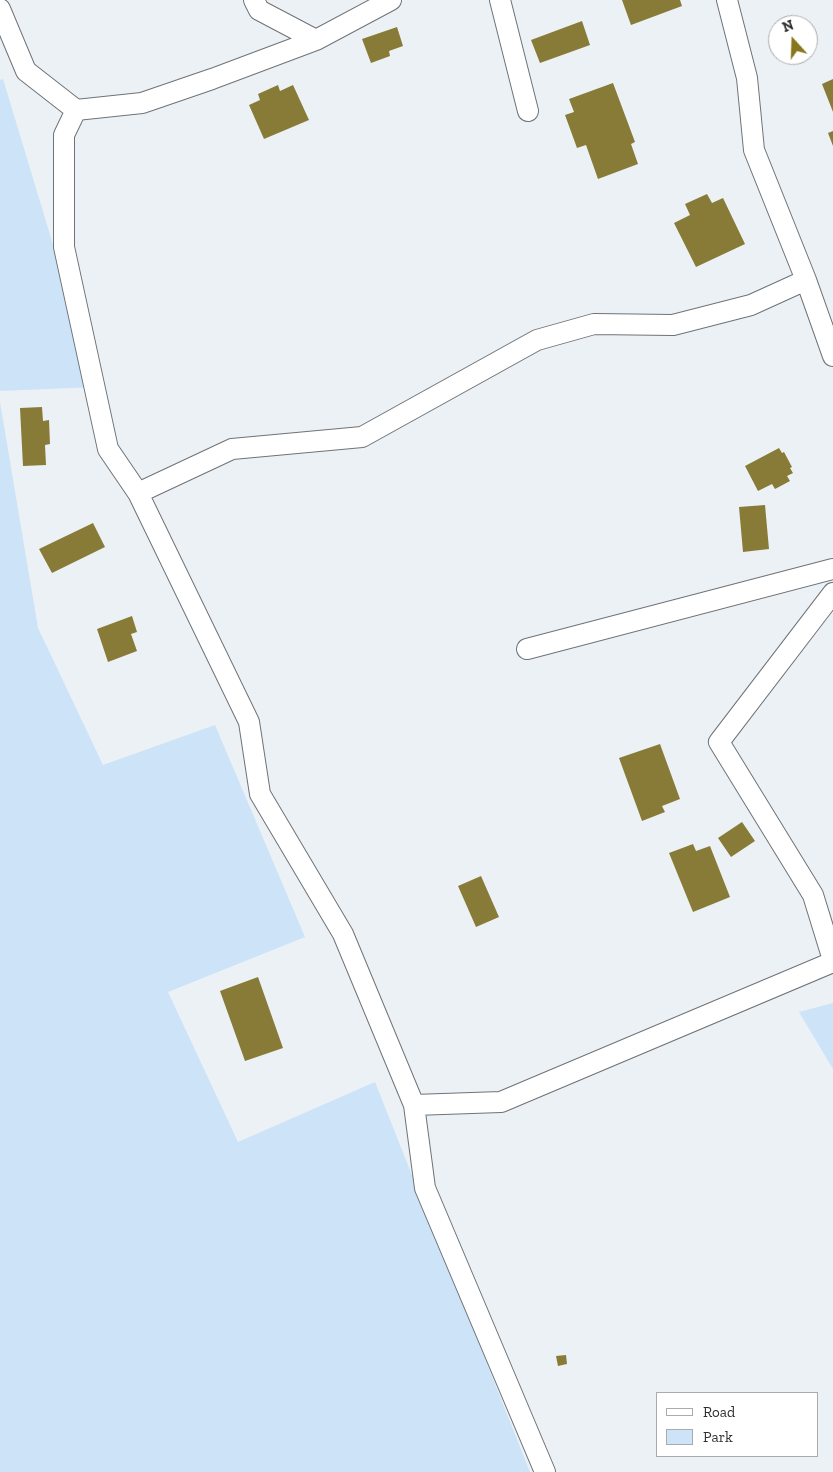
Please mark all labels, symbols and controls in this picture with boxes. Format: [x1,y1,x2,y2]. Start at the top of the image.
north arrow [768,15,818,65]
text: N [780,17,796,36]
legend [656,1392,818,1457]
text: Road [703,1403,735,1421]
text: Park [703,1428,733,1446]

